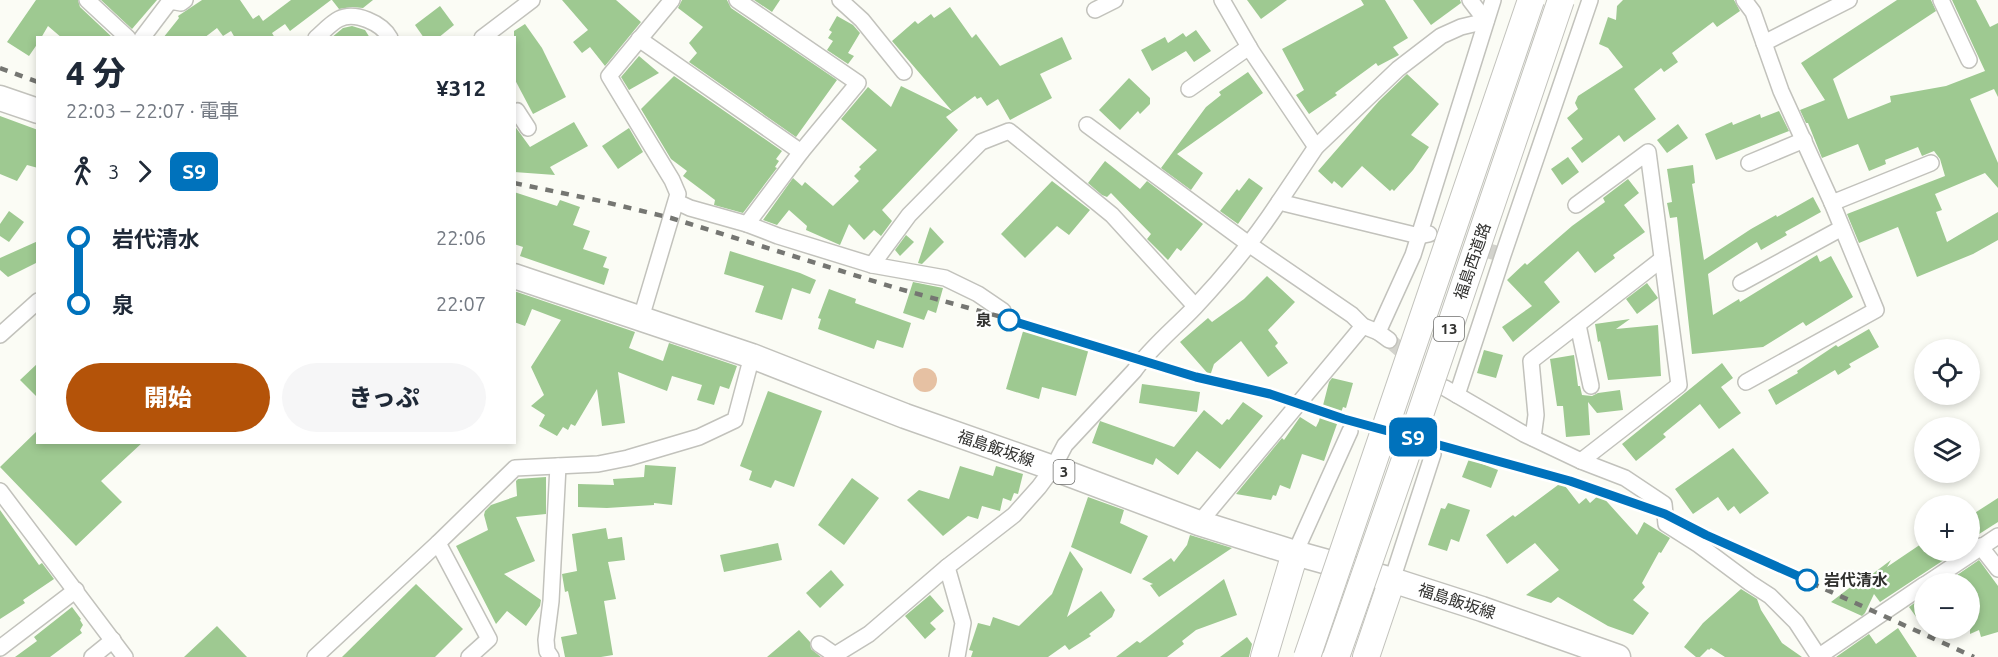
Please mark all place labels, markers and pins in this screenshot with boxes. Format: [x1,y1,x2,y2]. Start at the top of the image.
marker: 泉 [998,309,1020,331]
place label: 泉 [976,311,992,329]
marker: 岩代清水 [1796,569,1818,591]
place label: 岩代清水 [1824,571,1888,589]

